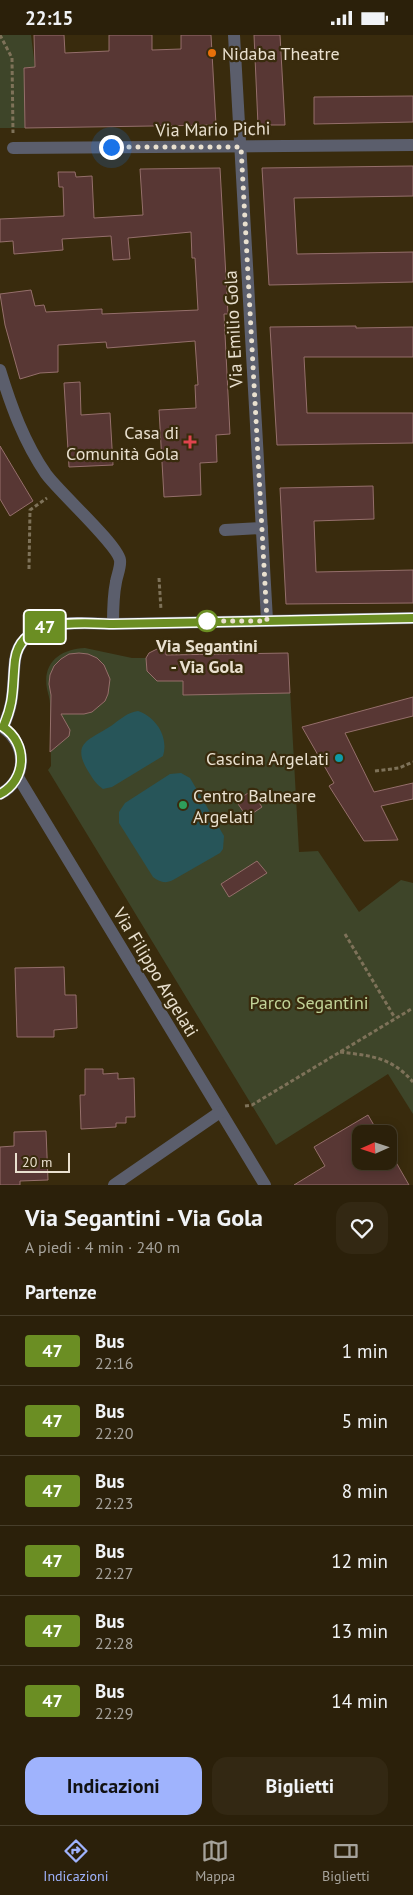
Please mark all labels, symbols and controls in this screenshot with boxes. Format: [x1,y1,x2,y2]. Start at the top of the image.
text: 22:15 [25,6,73,30]
place label: Nidaba Theatre [222,42,340,65]
marker: Nidaba Theatre [206,47,218,59]
street label: Via Mario Pichi [154,116,271,142]
your location [99,135,124,160]
street label: Via Emilio Gola [218,270,248,389]
place label: Casa di Comunità Gola [66,421,179,465]
marker: Casa di Comunità Gola [183,435,197,449]
marker: Via Segantini - Via Gola [196,610,218,632]
line badge: 47 [22,611,68,643]
text: 47 [35,615,55,638]
place label: Via Segantini - Via Gola [155,634,258,678]
place label: Cascina Argelati [206,747,329,770]
marker: Cascina Argelati [333,752,345,764]
place label: Centro Balneare Argelati [193,784,316,828]
marker: Centro Balneare Argelati [177,799,189,811]
street label: Via Filippo Argelati [108,902,204,1041]
park label: Parco Segantini [249,991,369,1014]
north arrow [352,1125,398,1170]
map controls [352,1125,397,1170]
scale bar [15,1150,70,1173]
text: 20 m [22,1153,52,1171]
text: Via Segantini - Via Gola [25,1202,263,1233]
button: heart [336,1202,388,1254]
text: A piedi · 4 min · 240 m [25,1237,180,1257]
text: Partenze [25,1280,97,1304]
text: Bus [95,1329,124,1353]
text: 47 [42,1339,63,1362]
text: 1 min [342,1339,388,1363]
text: 22:16 [95,1353,133,1373]
text: Bus [95,1399,124,1423]
text: 47 [42,1409,63,1432]
text: 5 min [342,1409,388,1433]
text: 22:20 [95,1423,133,1443]
text: Bus [95,1469,124,1493]
text: 47 [42,1479,63,1502]
text: 8 min [342,1479,388,1503]
text: 22:23 [95,1493,133,1513]
text: Bus [95,1539,124,1563]
text: 47 [42,1549,63,1572]
text: 12 min [331,1549,388,1573]
text: 22:27 [95,1563,133,1583]
text: Bus [95,1609,124,1633]
text: 47 [42,1619,63,1642]
text: 13 min [331,1619,388,1643]
text: 22:28 [95,1633,133,1653]
text: Bus [95,1679,124,1703]
text: 47 [42,1689,63,1712]
text: 14 min [331,1689,388,1713]
text: 22:29 [95,1703,133,1723]
button: Indicazioni [25,1757,202,1815]
button: Biglietti [212,1757,388,1815]
tab: Indicazioni [43,1837,109,1885]
tab: Mappa [195,1837,235,1885]
tab: Biglietti [322,1837,370,1885]

